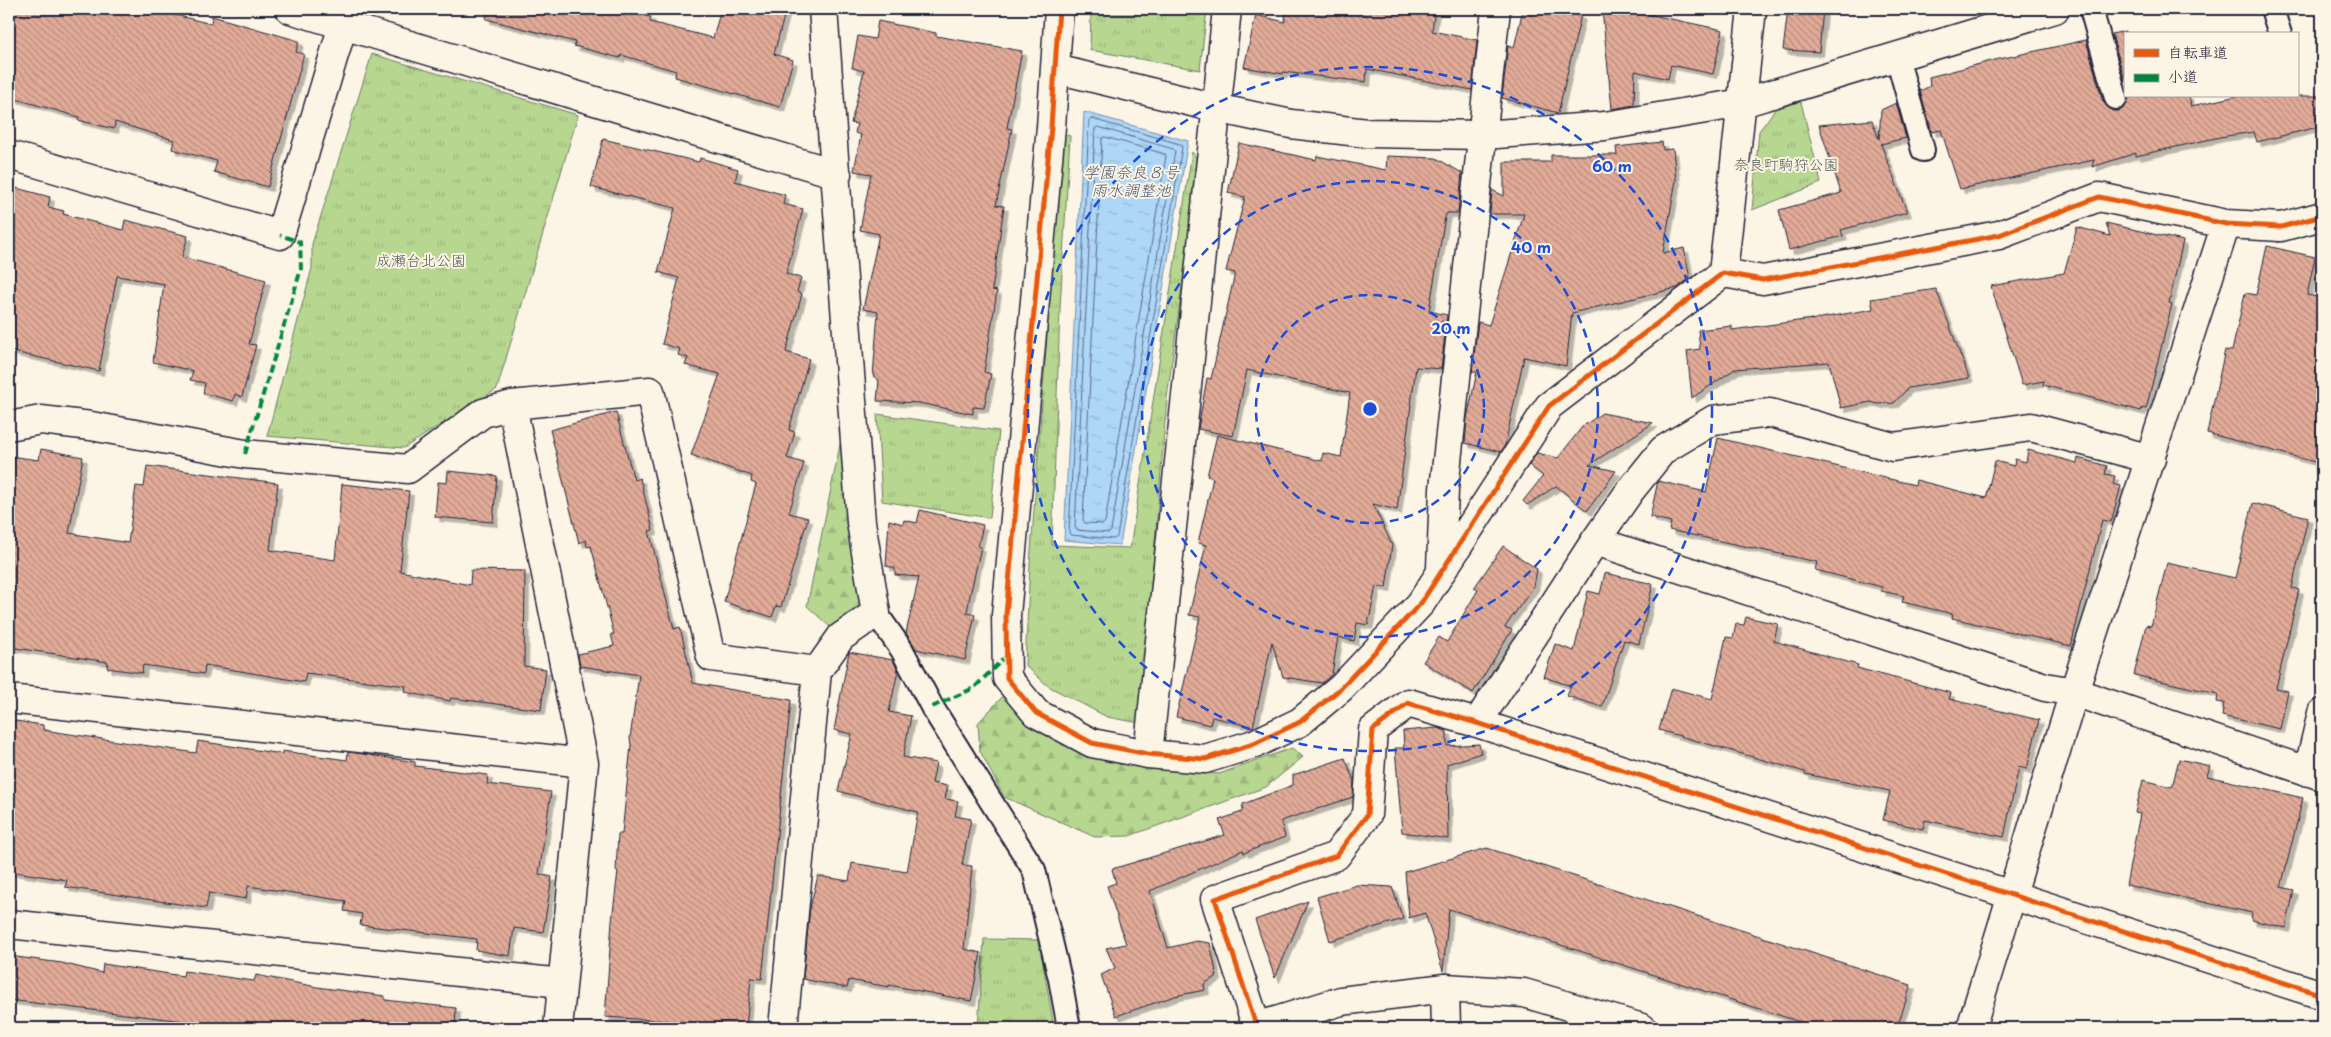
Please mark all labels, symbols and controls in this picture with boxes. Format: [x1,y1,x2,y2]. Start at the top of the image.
legend [2124,32,2298,98]
text: 自転車道 [2168,40,2228,63]
text: 小道 [2168,64,2198,87]
park label: 奈良町駒狩公園 [1733,152,1839,175]
text: 60 m [1592,154,1632,177]
water label: 学園奈良８号 雨水調整池 [1083,159,1180,201]
text: 40 m [1511,235,1551,258]
park label: 成瀬台北公園 [376,248,466,271]
text: 20 m [1432,316,1470,339]
centre of rings [1361,400,1379,418]

